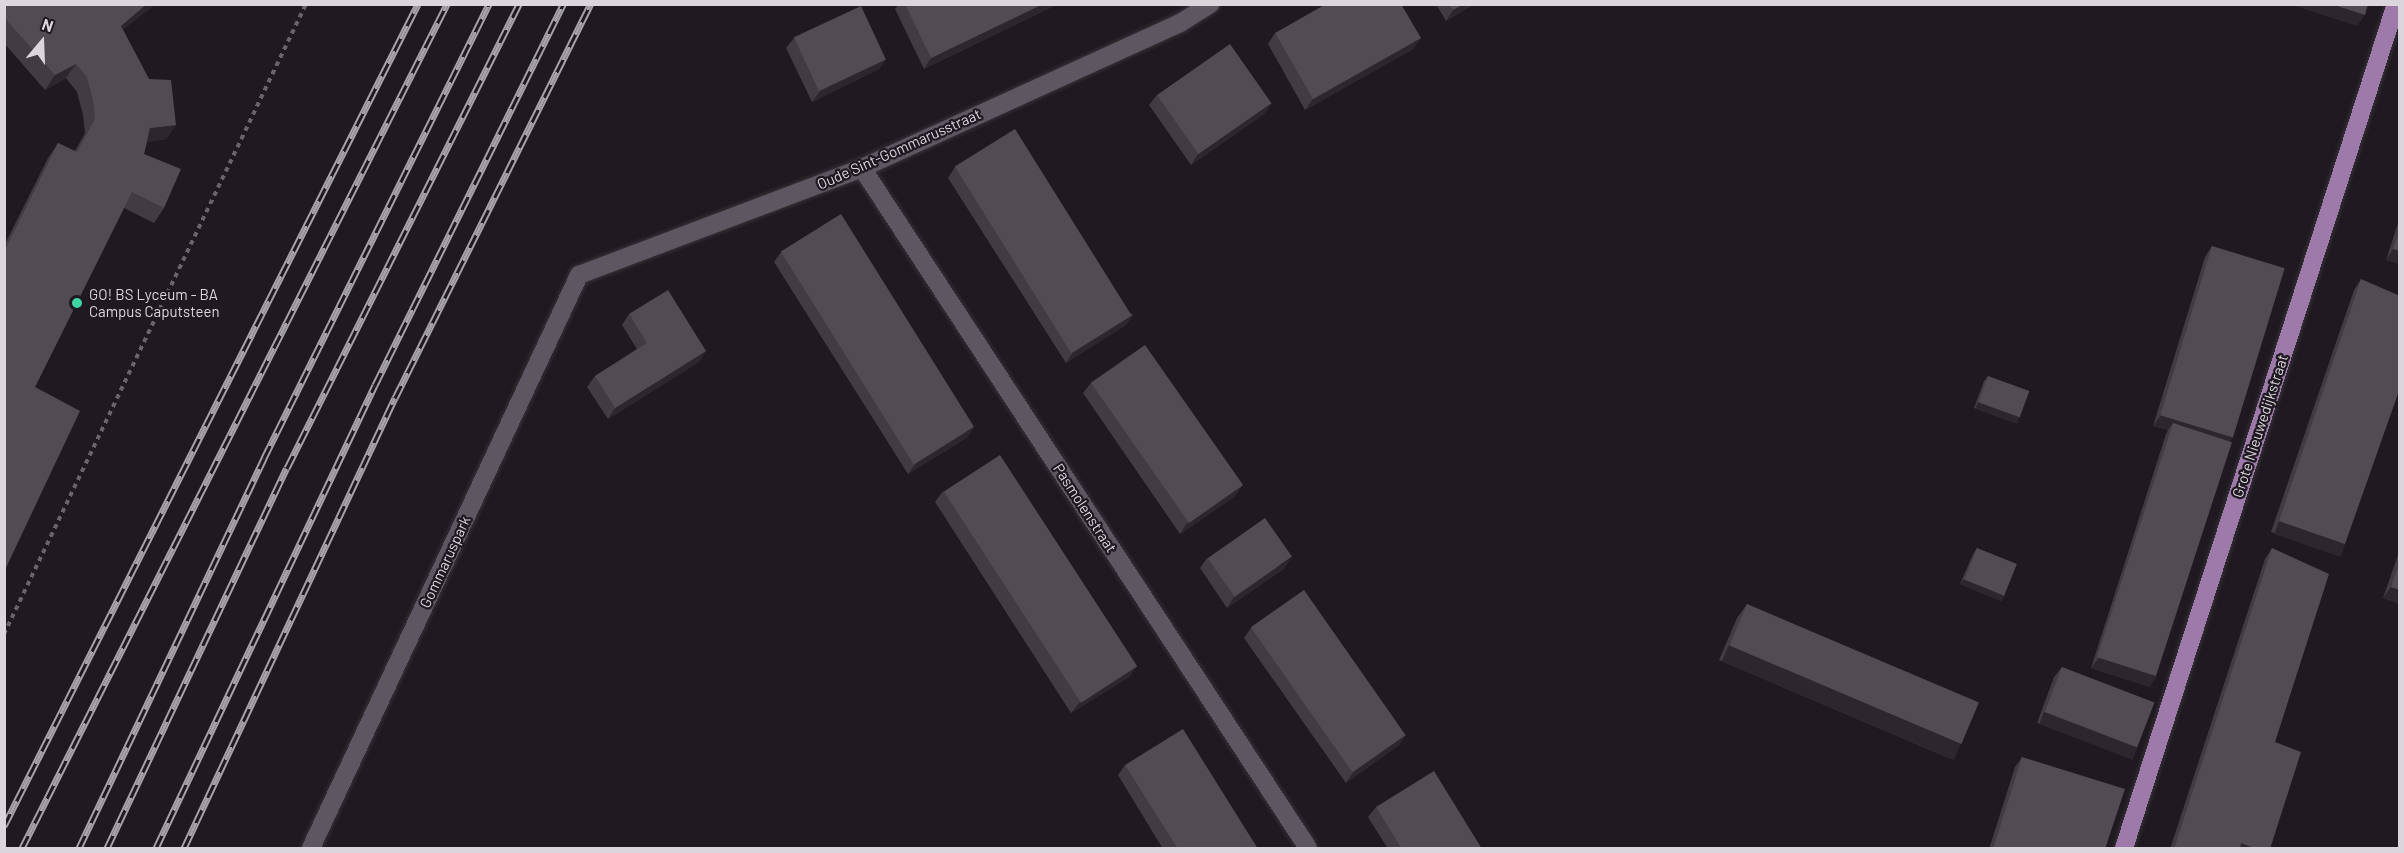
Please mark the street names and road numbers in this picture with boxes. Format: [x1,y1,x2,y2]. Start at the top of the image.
street label: Oude Sint-Gommarusstraat [814,105,984,193]
street label: Grote Nieuwedijkstraat [2228,352,2292,500]
street label: Pasmolenstraat [1050,460,1120,556]
street label: Gommaruspark [416,513,474,611]

